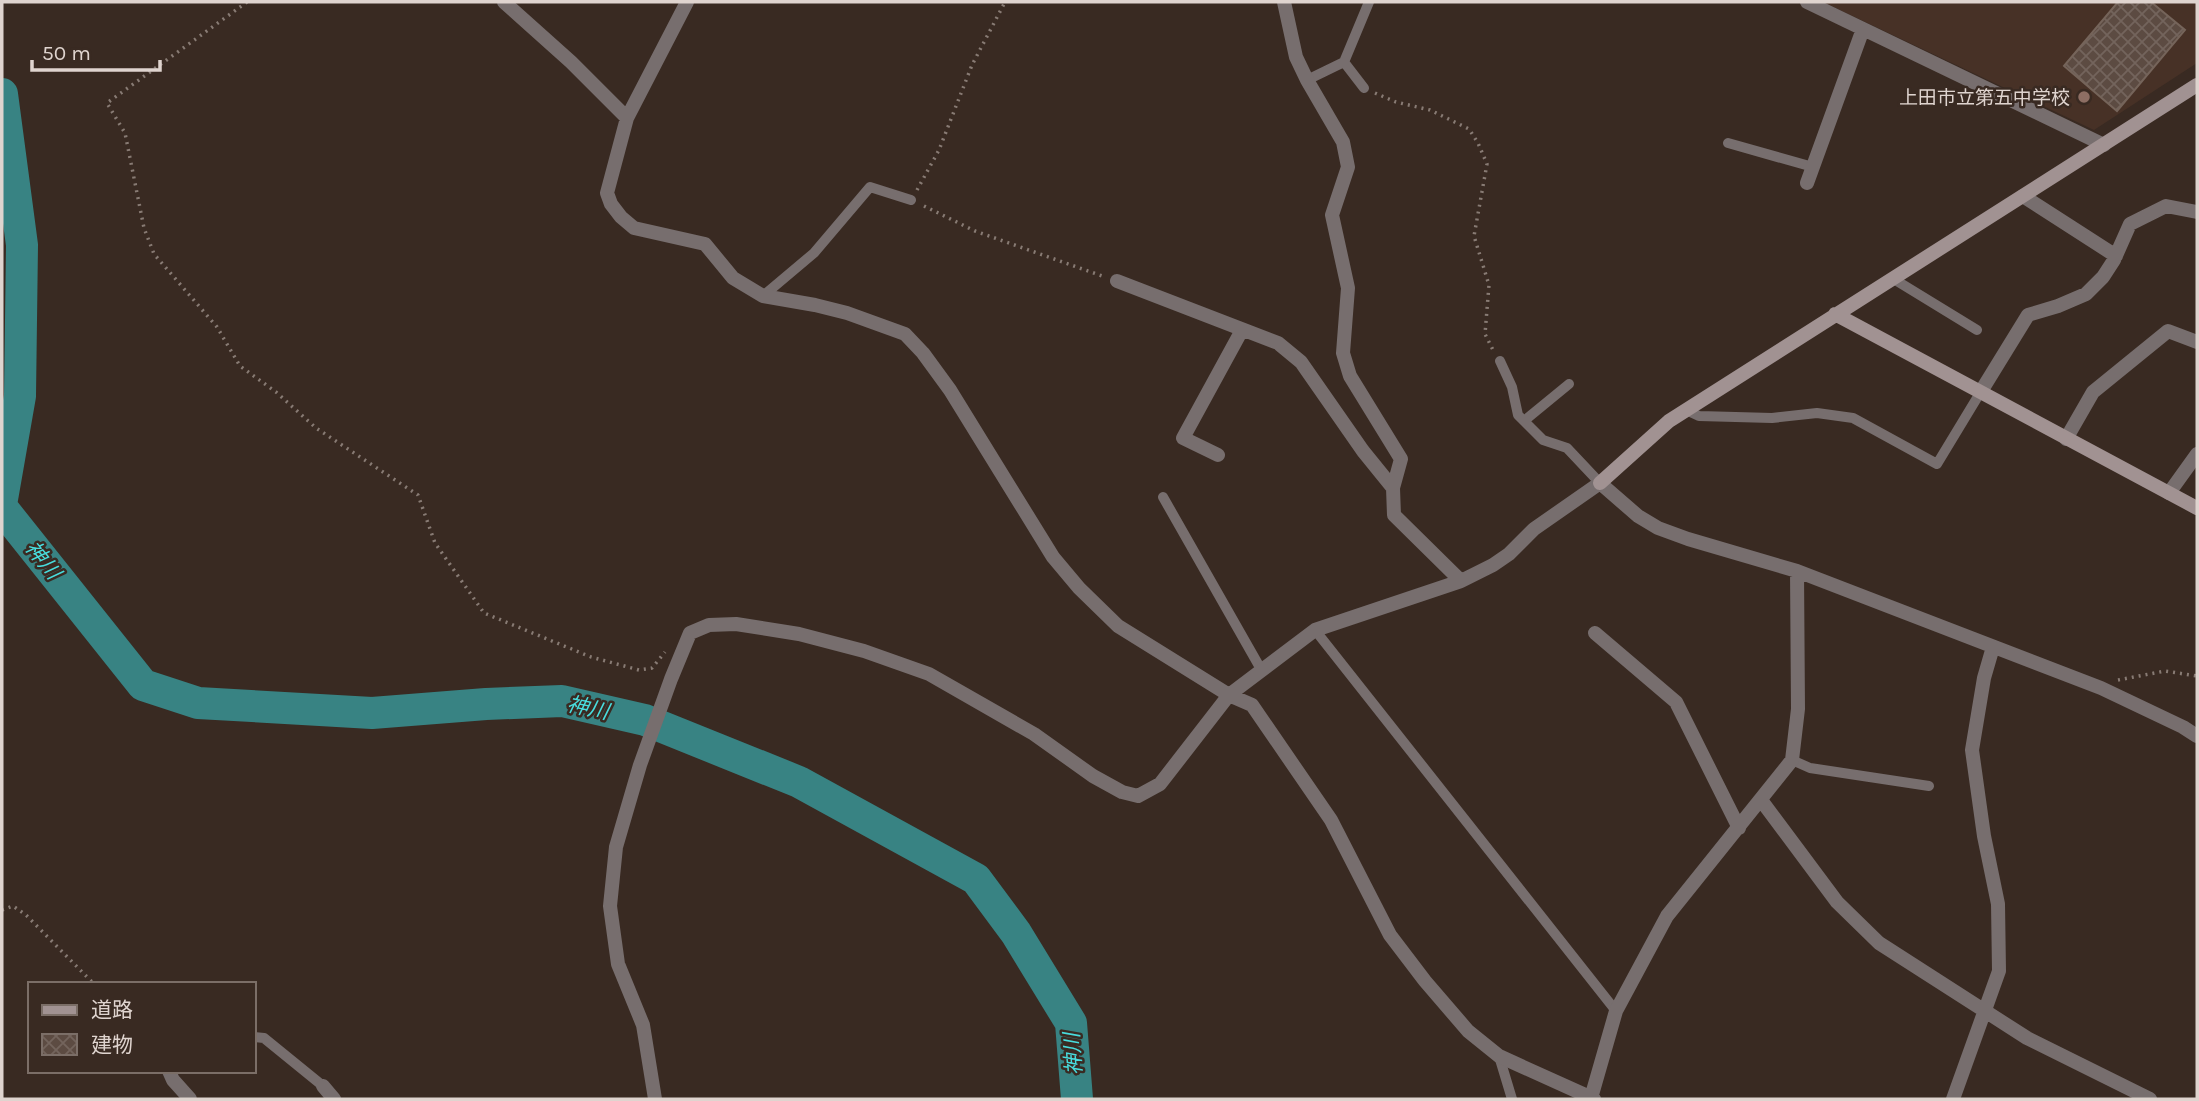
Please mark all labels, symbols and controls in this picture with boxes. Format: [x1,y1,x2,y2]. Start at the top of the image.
scale bar [32,28,159,72]
text: 50 m [42,41,91,65]
place label: 上田市立第五中学校 [1899,87,2070,109]
marker: 上田市立第五中学校 [2076,89,2092,105]
water label: 神川 [20,536,67,585]
water label: 神川 [565,692,613,725]
legend [28,982,256,1073]
text: 道路 [91,998,133,1022]
water label: 神川 [1059,1030,1086,1076]
text: 建物 [91,1033,133,1057]

